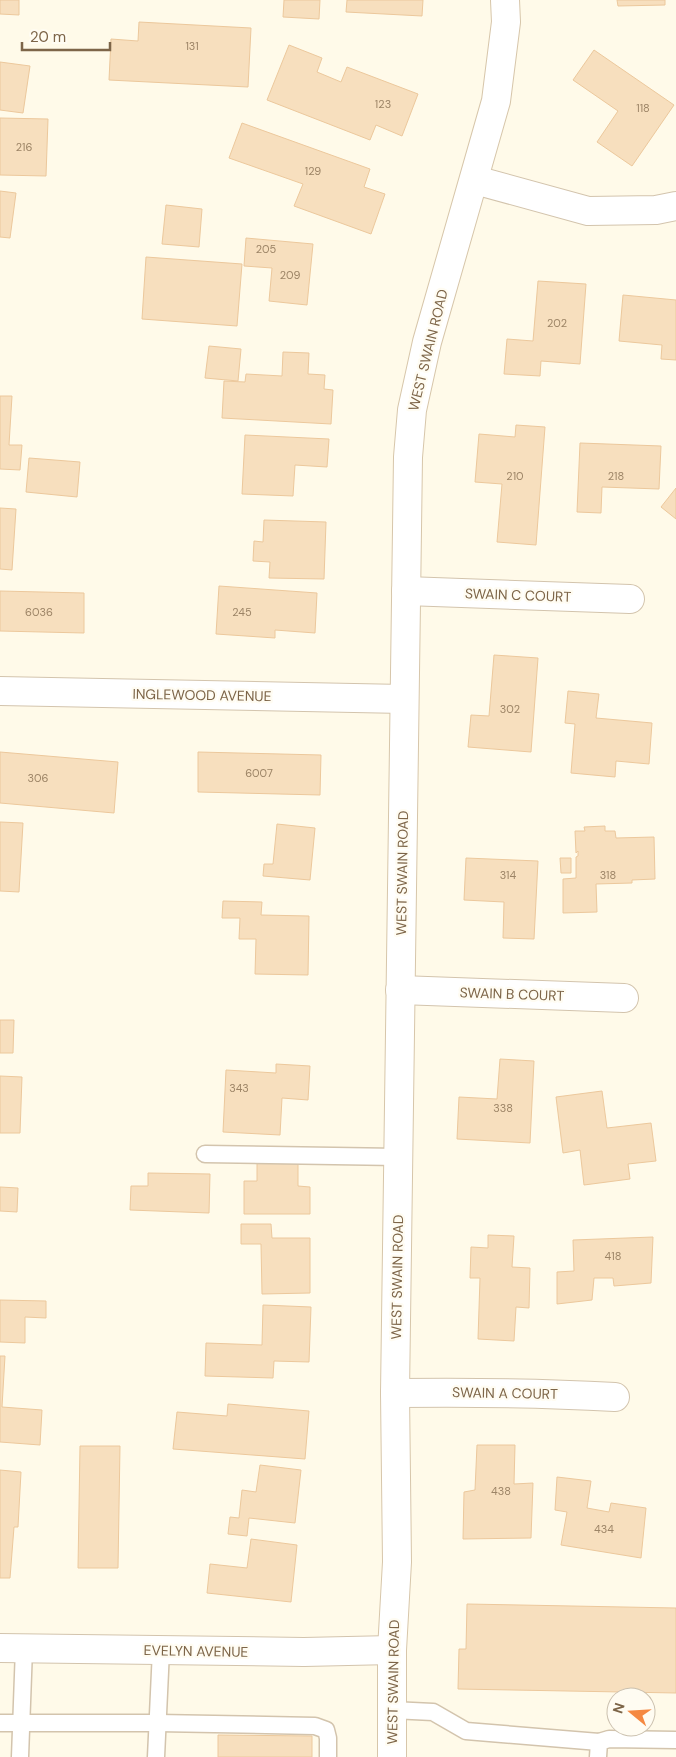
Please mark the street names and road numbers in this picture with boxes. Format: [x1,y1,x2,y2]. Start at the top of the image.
street label: WEST SWAIN ROAD [404,287,452,413]
street label: SWAIN C COURT [465,584,572,606]
street label: INGLEWOOD AVENUE [132,685,272,705]
street label: WEST SWAIN ROAD [392,810,412,936]
street label: SWAIN B COURT [459,983,565,1005]
street label: WEST SWAIN ROAD [387,1214,407,1340]
street label: SWAIN A COURT [452,1383,558,1403]
street label: WEST SWAIN ROAD [383,1619,403,1745]
street label: EVELYN AVENUE [144,1641,249,1661]

